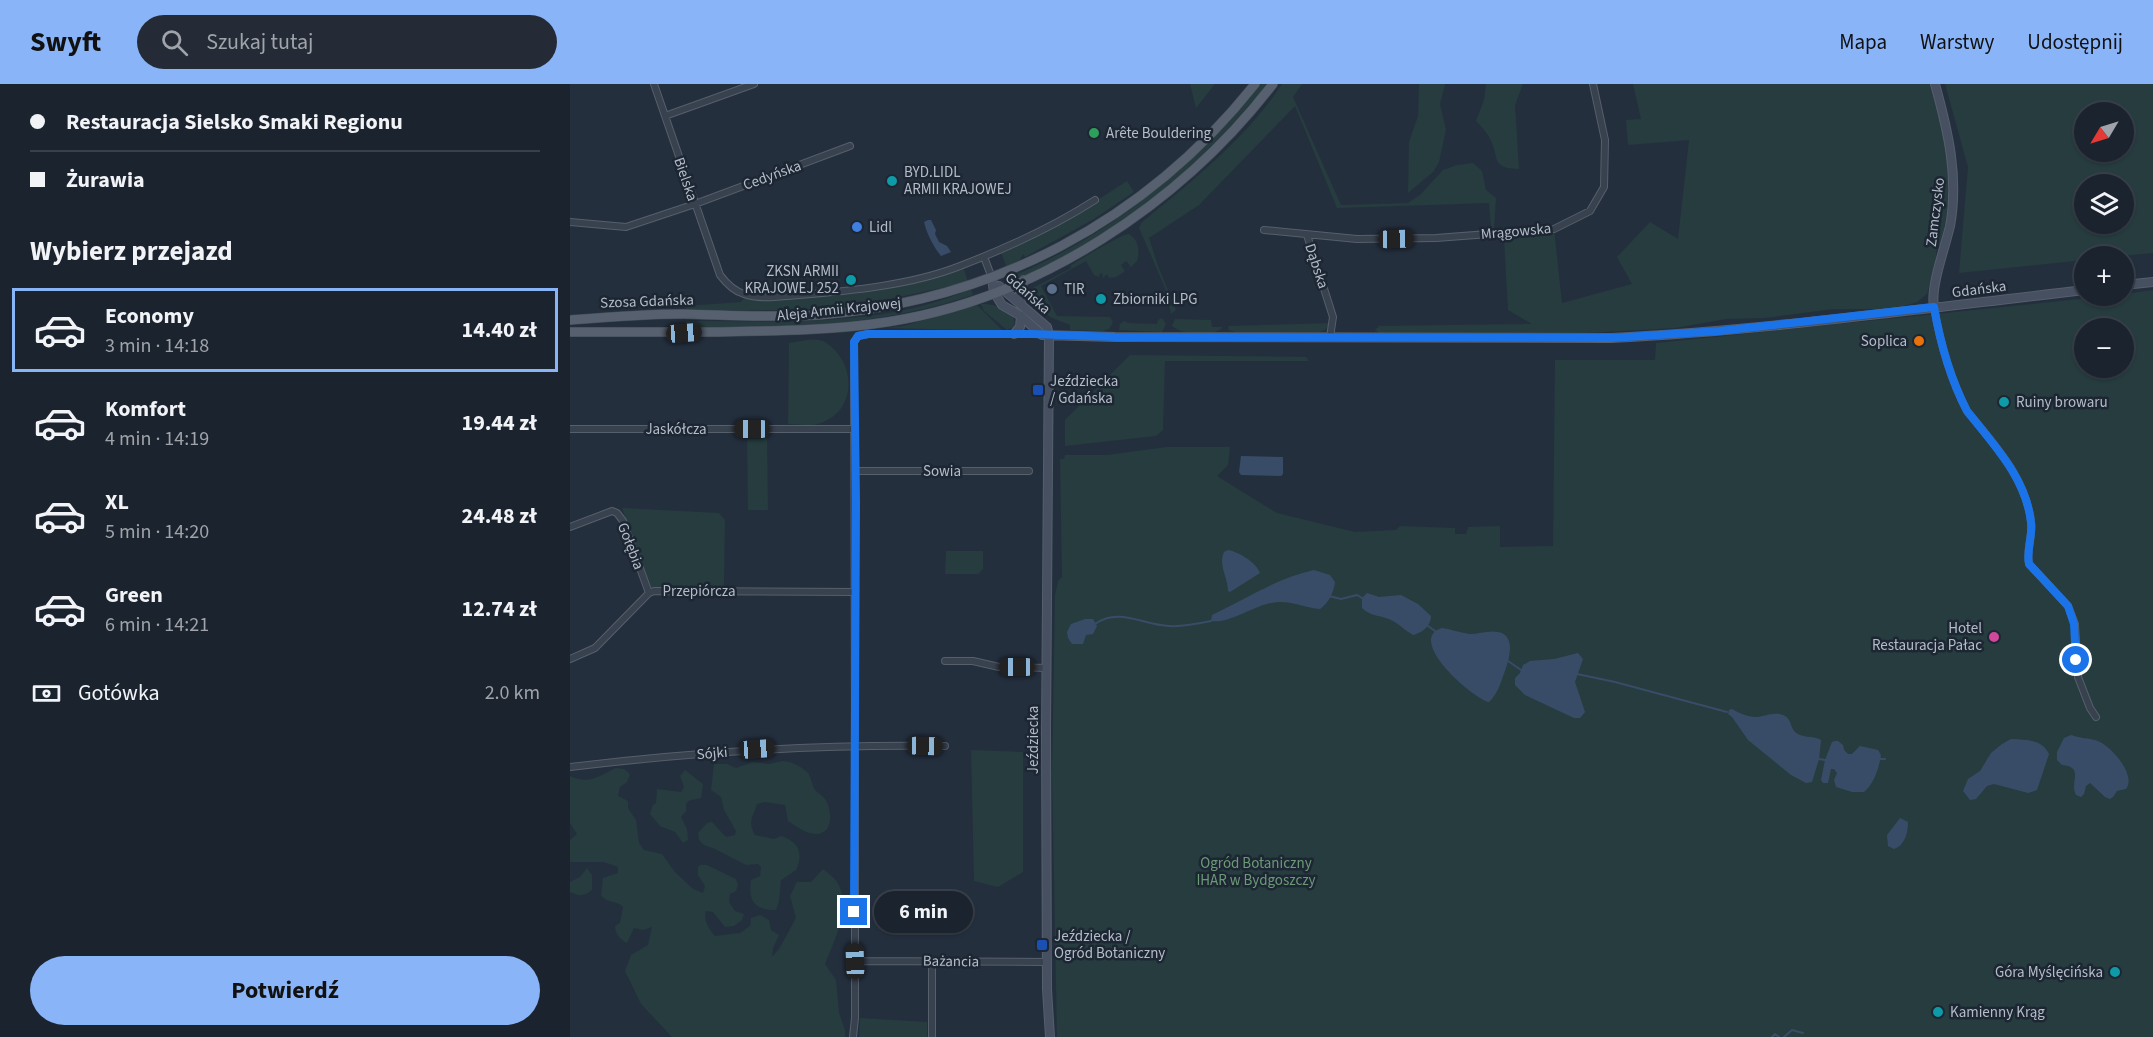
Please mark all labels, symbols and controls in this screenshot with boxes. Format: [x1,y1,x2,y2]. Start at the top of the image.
search box [137,15,557,69]
text: Swyft [30,22,101,62]
icon: search [158,26,191,59]
text: Szukaj tutaj [206,26,314,58]
text: Mapa [1839,27,1887,57]
text: Warstwy [1920,27,1994,57]
text: Udostępnij [2027,27,2123,57]
north arrow [2074,102,2134,162]
map controls [2074,102,2134,378]
text: Restauracja Sielsko Smaki Regionu [66,106,403,138]
place label: Arête Bouldering [1106,123,1212,144]
marker: Arête Bouldering [1087,126,1101,140]
street label: Bielska [668,155,703,204]
street label: Cedyńska [740,155,804,196]
place label: BYD.LIDL ARMII KRAJOWEJ [904,162,1012,200]
text: Żurawia [66,164,145,196]
marker: BYD.LIDL ARMII KRAJOWEJ [885,174,899,188]
button: layers [2074,174,2134,234]
street label: Zamczysko [1921,176,1950,248]
place label: Lidl [869,217,892,238]
street label: Mrągowska [1480,218,1552,245]
marker: Lidl [850,220,864,234]
car [1378,230,1414,248]
text: Wybierz przejazd [30,232,233,271]
street label: Dąbska [1299,241,1334,291]
button: + [2074,246,2134,306]
place label: ZKSN ARMII KRAJOWEJ 252 [744,261,839,299]
street label: Gdańska [1000,268,1055,319]
marker: ZKSN ARMII KRAJOWEJ 252 [844,273,858,287]
street label: Gdańska [1951,276,2007,303]
place label: TIR [1064,279,1085,300]
marker: TIR [1045,282,1059,296]
street label: Szosa Gdańska [600,289,694,314]
place label: Zbiorniki LPG [1113,289,1197,310]
marker: Zbiorniki LPG [1094,292,1108,306]
street label: Aleja Armii Krajowej [776,293,902,326]
text: Economy [105,300,194,332]
icon: car [33,303,87,357]
text: 14.40 zł [462,314,537,346]
button: − [2074,318,2134,378]
car [665,323,703,343]
place label: Soplica [1861,331,1907,352]
text: 3 min · 14:18 [105,332,209,360]
marker: Soplica [1912,334,1926,348]
place label: Jeździecka / Gdańska [1050,371,1118,409]
marker: Jeździecka / Gdańska [1031,383,1045,397]
place label: Ruiny browaru [2016,392,2108,413]
text: Komfort [105,393,186,425]
marker: Ruiny browaru [1997,395,2011,409]
icon: car [33,396,87,450]
text: 19.44 zł [462,407,537,439]
street label: Jaskółcza [645,419,707,440]
car [734,420,770,438]
text: 4 min · 14:19 [105,425,209,453]
street label: Sowia [923,461,961,482]
text: XL [105,486,129,518]
icon: car [33,489,87,543]
text: 24.48 zł [462,500,537,532]
text: 5 min · 14:20 [105,518,209,546]
street label: Gołębia [612,520,649,573]
text: Green [105,579,163,611]
street label: Przepiórcza [663,581,735,602]
icon: car [33,582,87,636]
text: 12.74 zł [462,593,537,625]
text: 6 min · 14:21 [105,611,209,639]
place label: Hotel Restauracja Pałac [1872,618,1982,656]
marker: Hotel Restauracja Pałac [1987,630,2001,644]
route start [2062,646,2089,673]
car [999,658,1035,676]
icon: cash [30,677,63,710]
text: Gotówka [78,677,160,709]
text: 2.0 km [485,679,540,707]
street label: Jeździecka [1023,706,1044,774]
car [907,737,943,755]
car [738,739,776,759]
street label: Sójki [696,742,728,765]
park label: Ogród Botaniczny IHAR w Bydgoszczy [1196,853,1316,891]
callout: 6 min [875,891,974,933]
route end [840,898,867,925]
text: 6 min [899,898,948,926]
place label: Jeździecka / Ogród Botaniczny [1054,926,1165,964]
marker: Jeździecka / Ogród Botaniczny [1035,938,1049,952]
car [845,943,865,979]
street label: Bażancia [923,951,979,972]
button: Potwierdź [30,956,540,1025]
place label: Góra Myślęcińska [1995,962,2103,983]
marker: Góra Myślęcińska [2108,965,2122,979]
place label: Kamienny Krąg [1950,1002,2045,1023]
marker: Kamienny Krąg [1931,1005,1945,1019]

